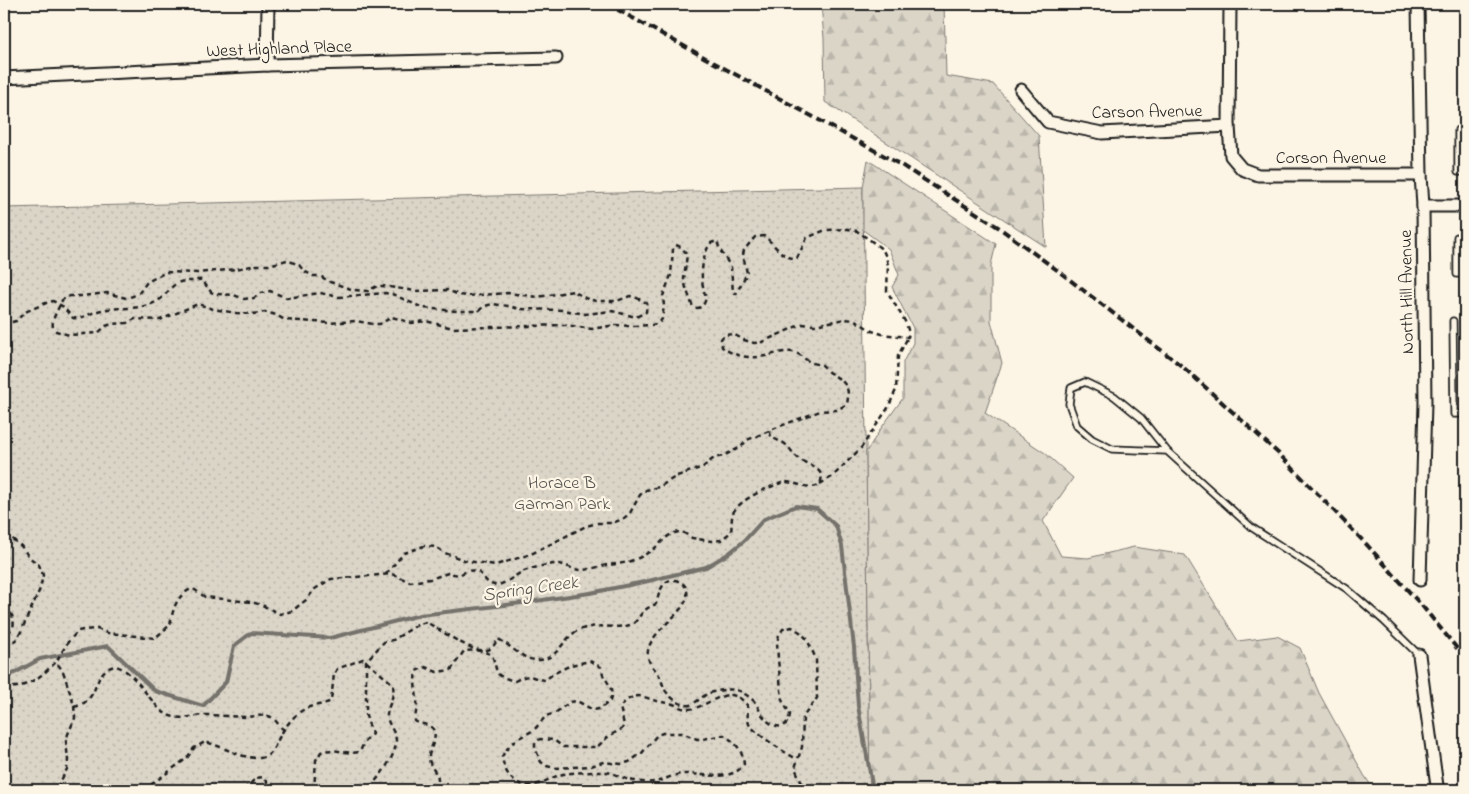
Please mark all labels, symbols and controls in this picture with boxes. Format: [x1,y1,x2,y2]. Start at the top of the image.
street label: West Highland Place [206,34,353,67]
street label: Carson Avenue [1091,99,1204,127]
street label: Corson Avenue [1276,146,1387,172]
street label: North Hill Avenue [1394,229,1422,354]
park label: Horace B Garman Park [514,471,610,518]
water label: Spring Creek [481,569,581,611]

